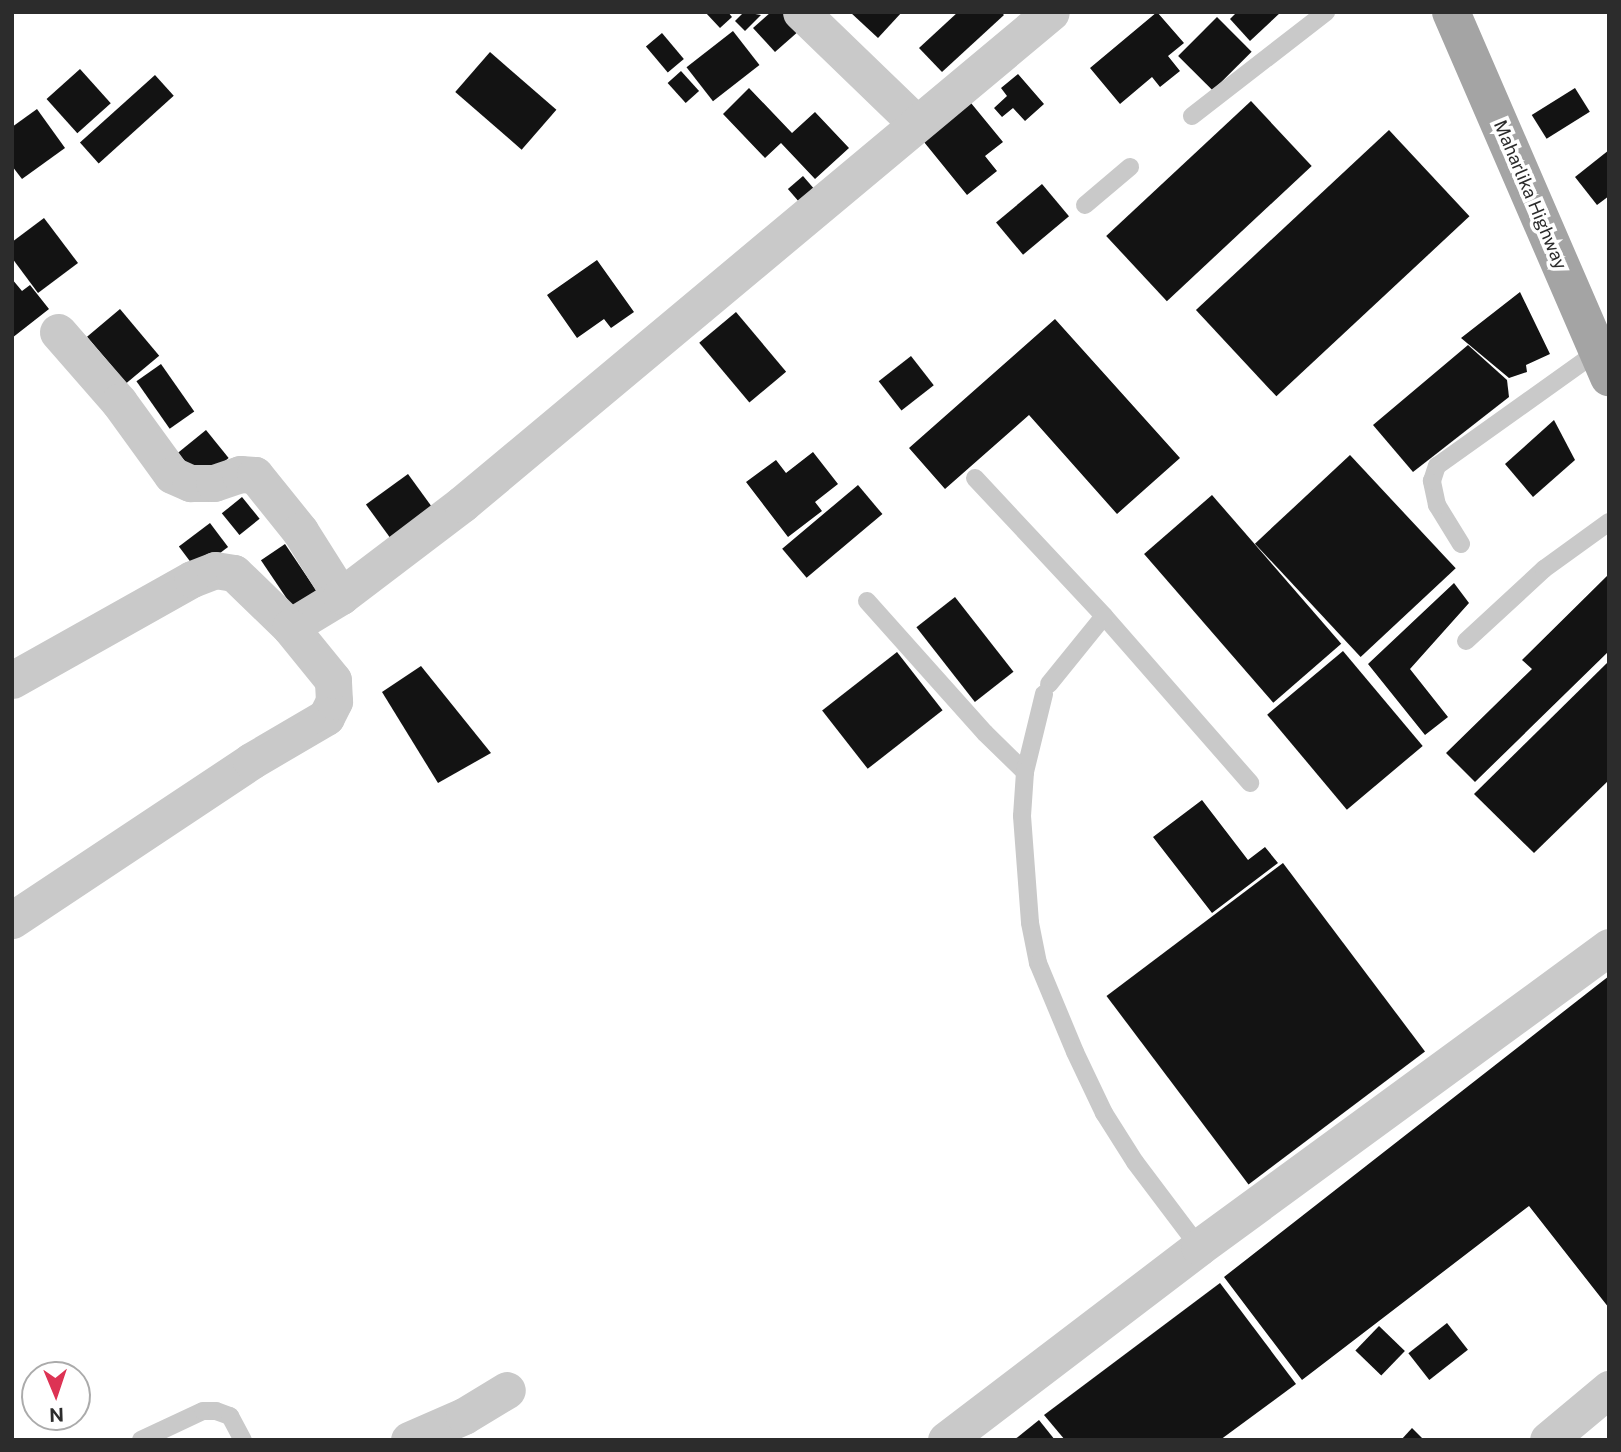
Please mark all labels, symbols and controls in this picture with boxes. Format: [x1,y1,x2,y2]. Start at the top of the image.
street label: Maharlika Highway [1489,117,1571,273]
north arrow [21,1361,91,1431]
text: N [49,1404,64,1426]

